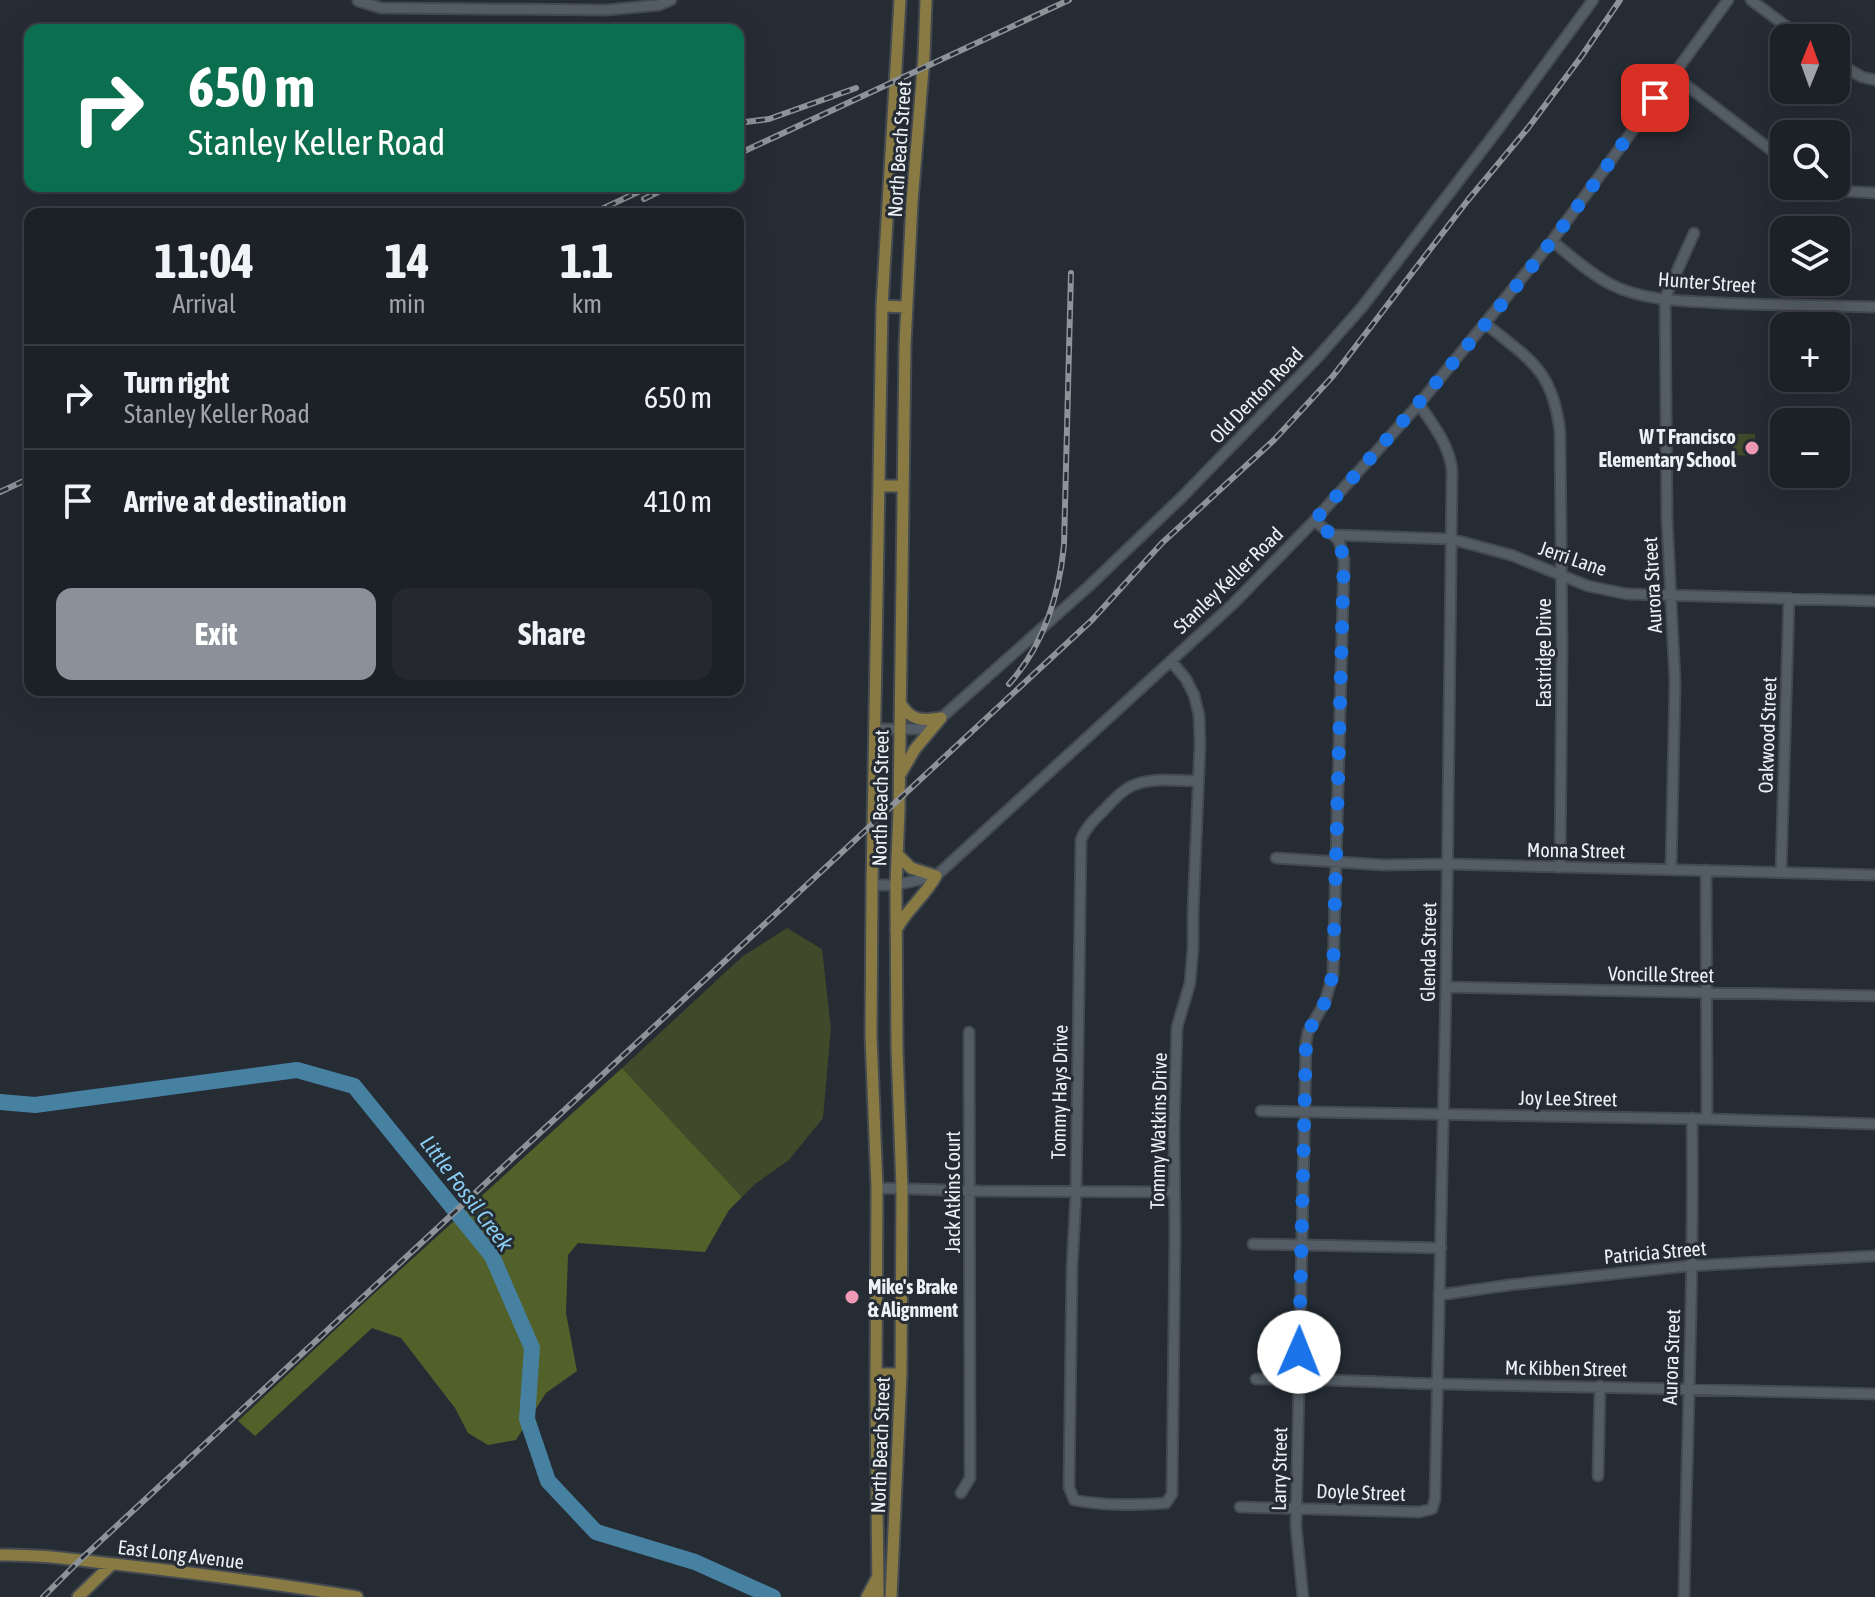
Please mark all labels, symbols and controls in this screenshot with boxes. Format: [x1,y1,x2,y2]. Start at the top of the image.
north arrow [1770,24,1850,104]
map controls [1770,24,1850,488]
text: 650 m [188,55,315,119]
icon: right [56,56,160,160]
pin [1621,64,1689,132]
icon: arrive [1633,76,1677,120]
street label: North Beach Street [883,80,915,218]
button: search [1770,120,1850,200]
text: Stanley Keller Road [188,121,445,163]
button: layers [1770,216,1850,296]
text: 11:04 [154,233,254,288]
text: 14 [384,233,430,288]
text: 1.1 [560,233,614,288]
street label: Hunter Street [1657,267,1757,297]
text: Arrival [172,289,236,319]
text: min [388,289,426,319]
text: km [572,289,602,319]
button: + [1770,312,1850,392]
street label: Old Denton Road [1204,342,1308,448]
text: Turn right [124,365,230,399]
icon: right [56,375,100,419]
text: 650 m [644,380,712,414]
text: Stanley Keller Road [124,399,310,429]
button: − [1770,408,1850,488]
place label: W T Francisco Elementary School [1599,425,1737,471]
marker: W T Francisco Elementary School [1743,439,1761,457]
icon: arrive [56,479,100,523]
text: Arrive at destination [124,484,346,518]
text: 410 m [644,484,712,518]
street label: Stanley Keller Road [1169,522,1287,638]
street label: Jerri Lane [1536,536,1610,580]
street label: Aurora Street [1638,536,1666,634]
button: Exit [56,588,376,680]
button: Share [392,588,712,680]
street label: Eastridge Drive [1532,598,1555,708]
street label: Oakwood Street [1753,676,1781,794]
street label: North Beach Street [867,729,893,867]
street label: Monna Street [1527,838,1625,862]
street label: Glenda Street [1416,902,1440,1002]
street label: Voncille Street [1608,962,1715,986]
street label: Tommy Hays Drive [1046,1025,1072,1159]
street label: Tommy Watkins Drive [1145,1052,1171,1210]
street label: Joy Lee Street [1518,1086,1618,1110]
water label: Little Fossil Creek [415,1130,519,1256]
street label: Jack Atkins Court [941,1131,964,1253]
street label: Patricia Street [1603,1236,1707,1268]
place label: Mike's Brake & Alignment [868,1275,958,1321]
marker: Mike's Brake & Alignment [843,1288,861,1306]
street label: Aurora Street [1658,1308,1684,1405]
position arrow [1257,1310,1341,1394]
street label: Mc Kibben Street [1505,1355,1628,1381]
street label: North Beach Street [866,1376,894,1514]
street label: Larry Street [1267,1427,1291,1511]
street label: Doyle Street [1316,1479,1406,1505]
street label: East Long Avenue [117,1535,245,1573]

